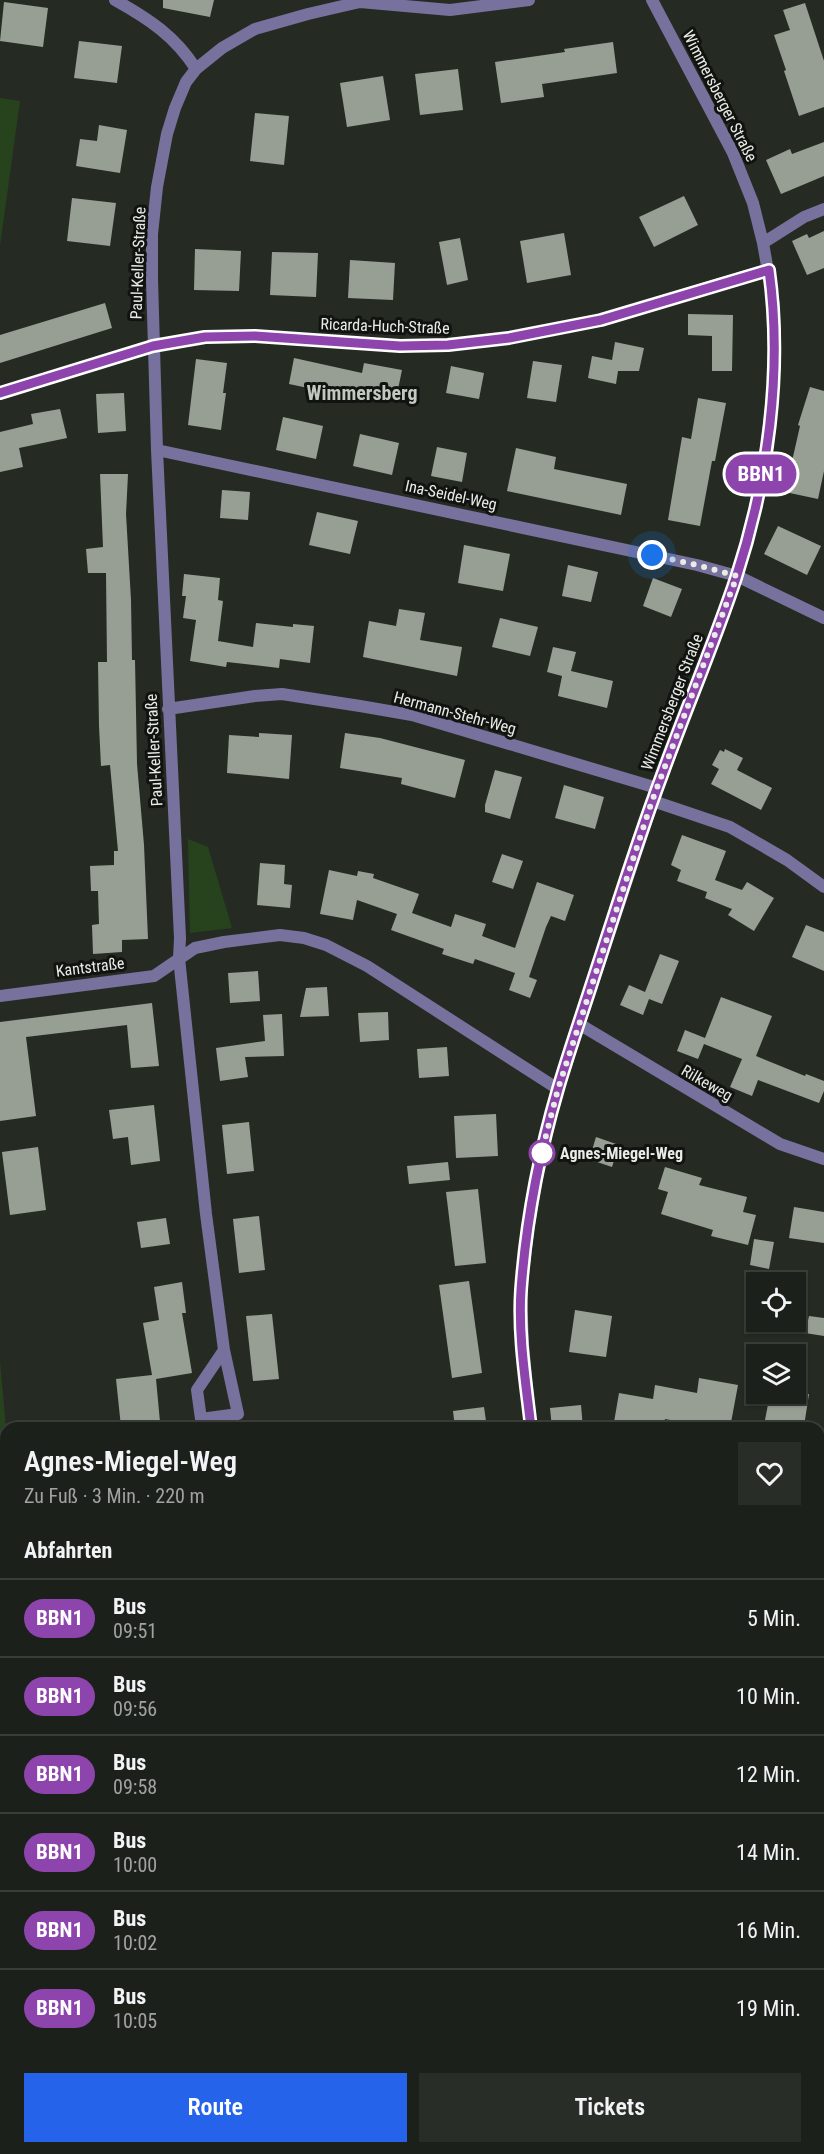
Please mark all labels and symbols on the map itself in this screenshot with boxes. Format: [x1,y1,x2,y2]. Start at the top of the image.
street label: Wimmersberger Straße [679,27,761,165]
street label: Paul-Keller-Straße [127,206,149,320]
street label: Ricarda-Huch-Straße [320,314,450,338]
district label: Wimmersberg [307,381,417,405]
line badge: BBN1 [719,454,803,494]
street label: Ina-Seidel-Weg [403,476,499,514]
your location [637,540,667,570]
street label: Wimmersberger Straße [637,631,707,773]
street label: Hermann-Stehr-Weg [392,688,518,738]
street label: Paul-Keller-Straße [142,693,166,807]
street label: Kantstraße [55,953,125,981]
street label: Rilkeweg [678,1061,736,1105]
marker: Agnes-Miegel-Weg [529,1140,555,1166]
place label: Agnes-Miegel-Weg [560,1144,683,1163]

